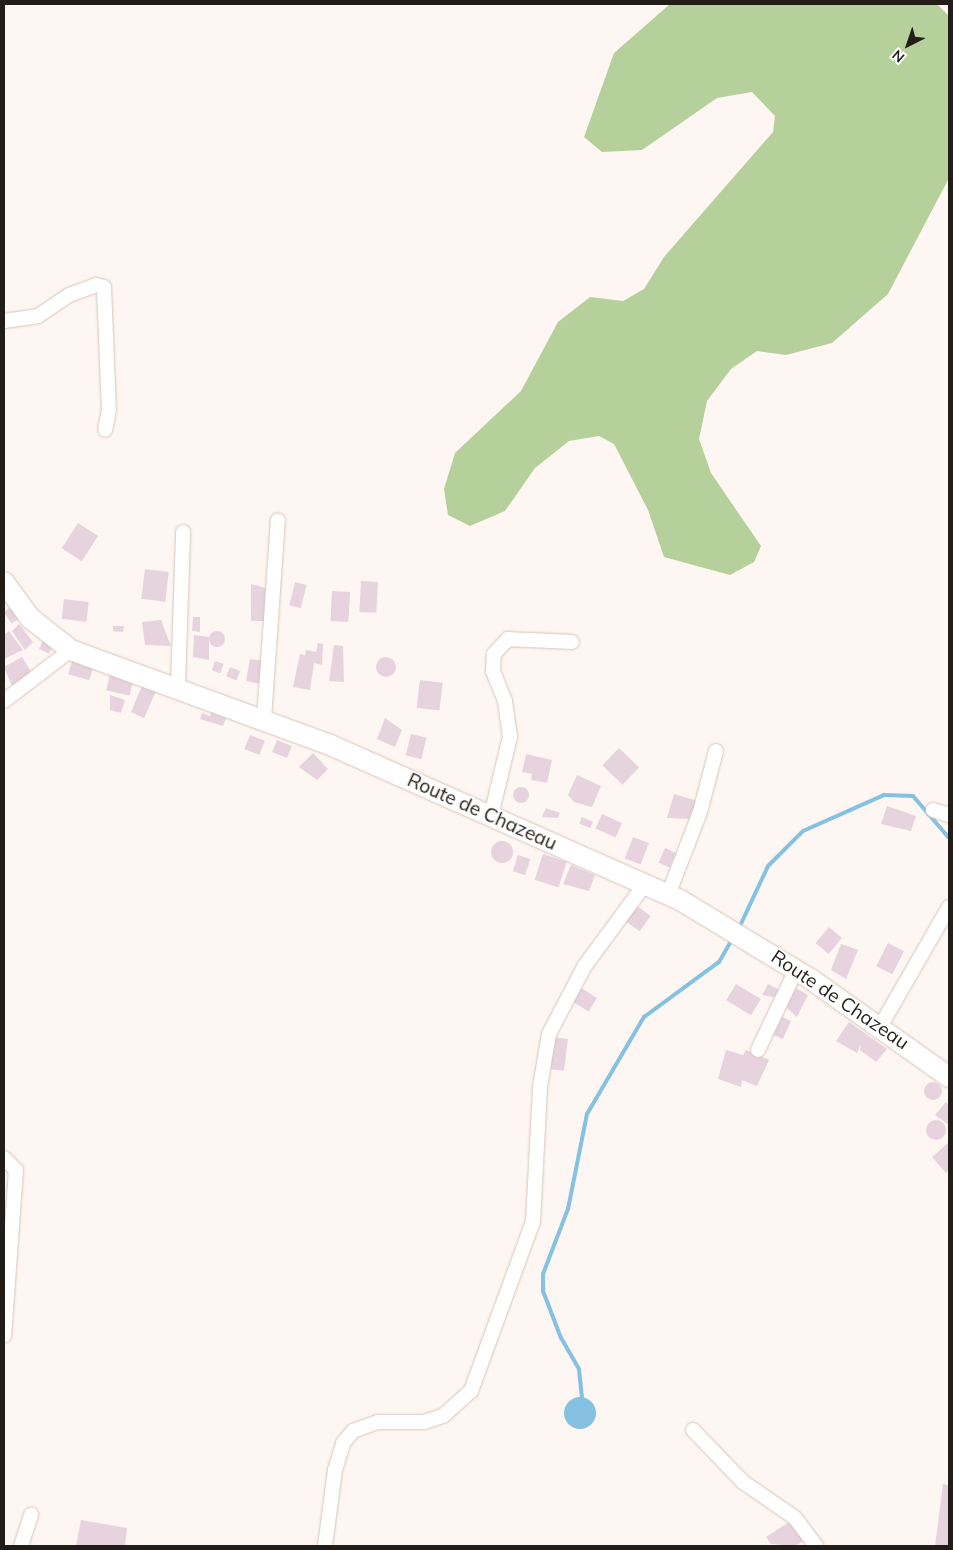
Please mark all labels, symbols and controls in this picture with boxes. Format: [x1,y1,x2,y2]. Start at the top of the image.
north arrow [883,20,933,70]
text: N [888,46,908,67]
street label: Route de Chazeau [404,769,560,855]
street label: Route de Chazeau [767,945,913,1055]

